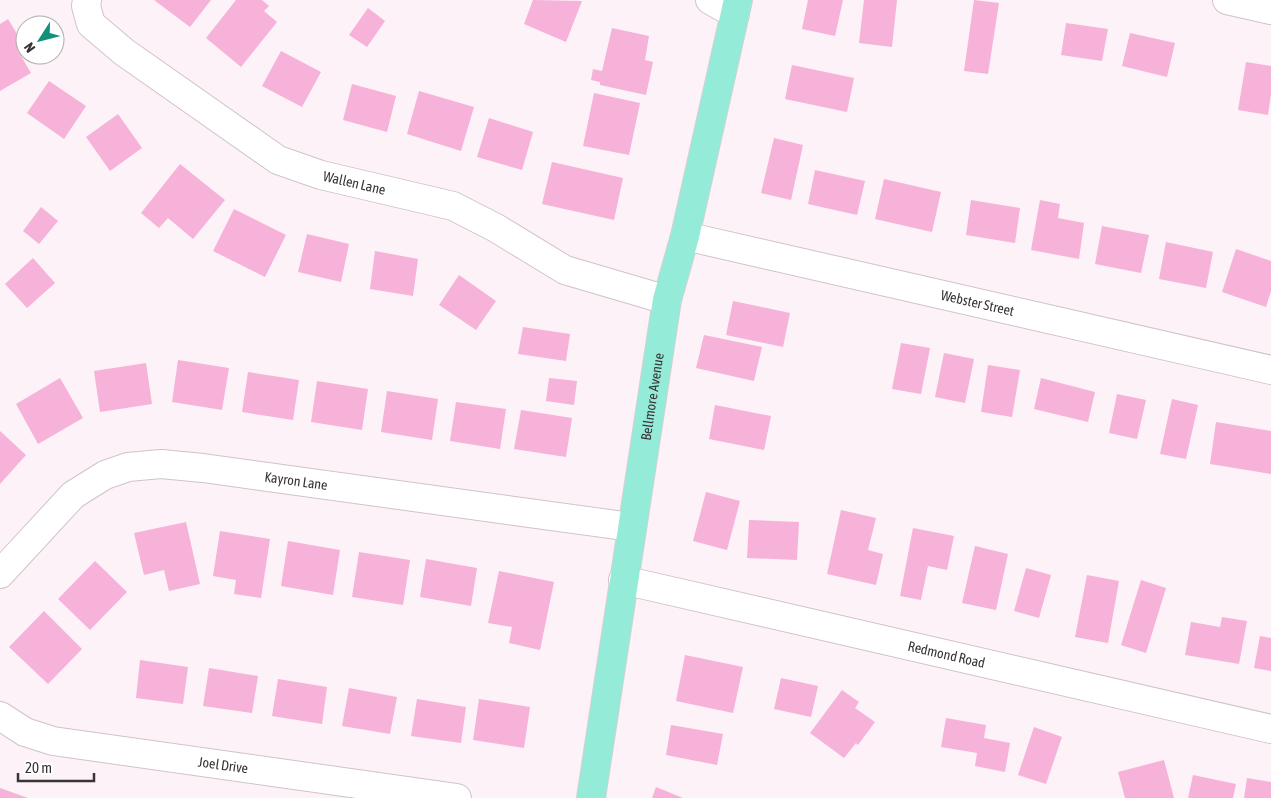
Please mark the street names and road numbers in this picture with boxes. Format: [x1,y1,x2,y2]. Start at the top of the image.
street label: Wallen Lane [322,168,387,198]
street label: Webster Street [939,287,1016,319]
street label: Bellmore Avenue [638,352,667,442]
street label: Kayron Lane [264,469,329,493]
street label: Redmond Road [906,638,987,671]
street label: Joel Drive [197,754,249,776]

